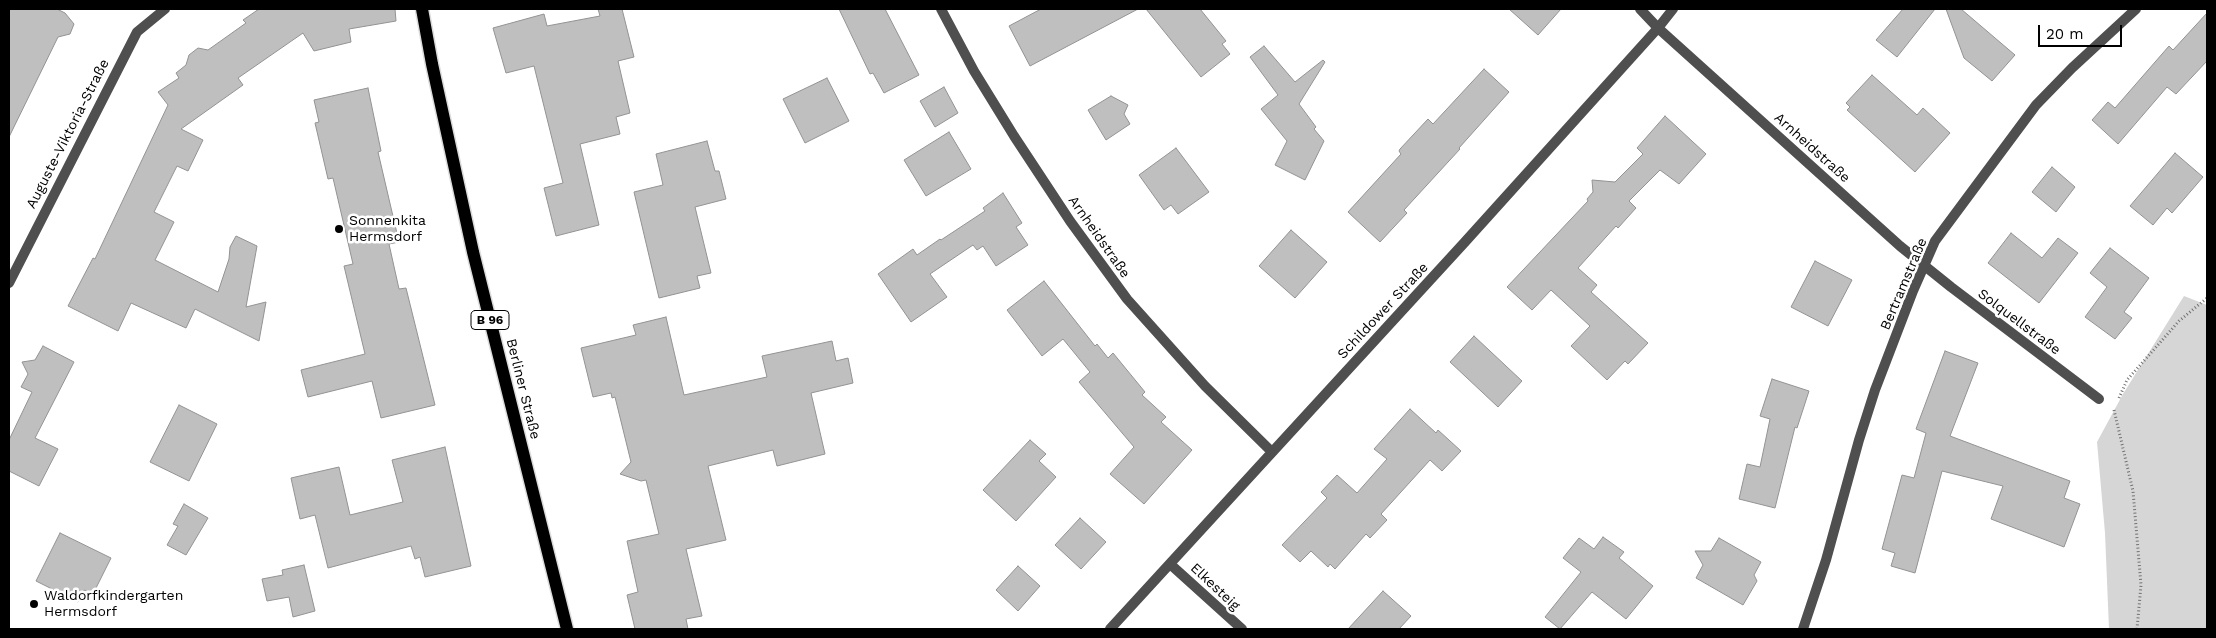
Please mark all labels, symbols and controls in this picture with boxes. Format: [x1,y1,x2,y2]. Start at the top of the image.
scale bar [2041,15,2125,47]
text: 20 m [2046,25,2084,43]
street label: Auguste-Viktoria-Straße [23,56,113,212]
street label: Arnheidstraße [1771,110,1853,186]
street label: Arnheidstraße [1065,193,1133,281]
place label: Sonnenkita Hermsdorf [349,213,426,246]
marker: Sonnenkita Hermsdorf [333,223,345,235]
street label: Bertramstraße [1877,235,1931,333]
street label: Schildower Straße [1334,259,1432,363]
street label: Solquellstraße [1974,285,2064,359]
road number: B 96 [471,310,509,330]
street label: Berliner Straße [502,337,544,441]
street label: Elkesteig [1187,560,1243,614]
place label: Waldorfkindergarten Hermsdorf [44,588,183,620]
marker: Waldorfkindergarten Hermsdorf [28,598,40,610]

